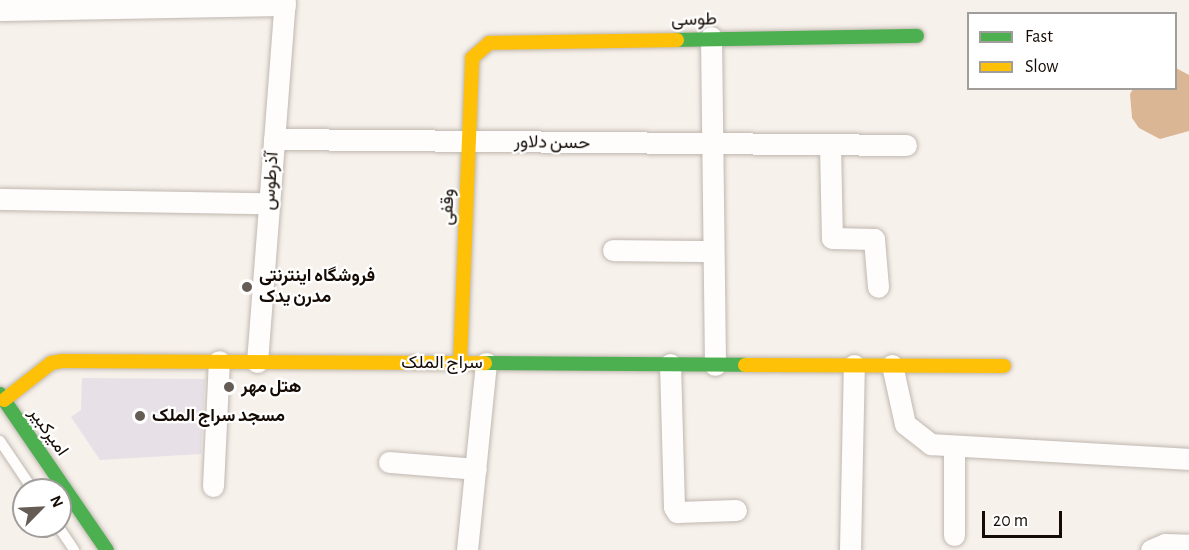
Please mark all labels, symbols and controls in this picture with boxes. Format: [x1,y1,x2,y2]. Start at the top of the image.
street label: طوسی [671,9,717,31]
legend [967,12,1177,90]
text: Fast [1025,28,1053,46]
text: Slow [1025,58,1058,76]
street label: حسن دلاور [514,132,590,154]
street label: آذرطوس [258,151,284,211]
street label: وقفی [437,188,459,226]
place label: فروشگاه اینترنتی مدرن یدک [259,266,375,308]
marker: فروشگاه اینترنتی مدرن یدک [240,280,254,294]
street label: سراج الملک [401,352,483,374]
place label: هتل مهر [241,376,301,398]
marker: هتل مهر [222,380,236,394]
street label: امیرکبیر [24,403,72,461]
place label: مسجد سراج الملک [152,405,285,427]
marker: مسجد سراج الملک [133,409,147,423]
north arrow [12,478,72,538]
text: N [47,493,66,510]
scale bar [985,499,1064,537]
text: 20 m [993,512,1028,530]

